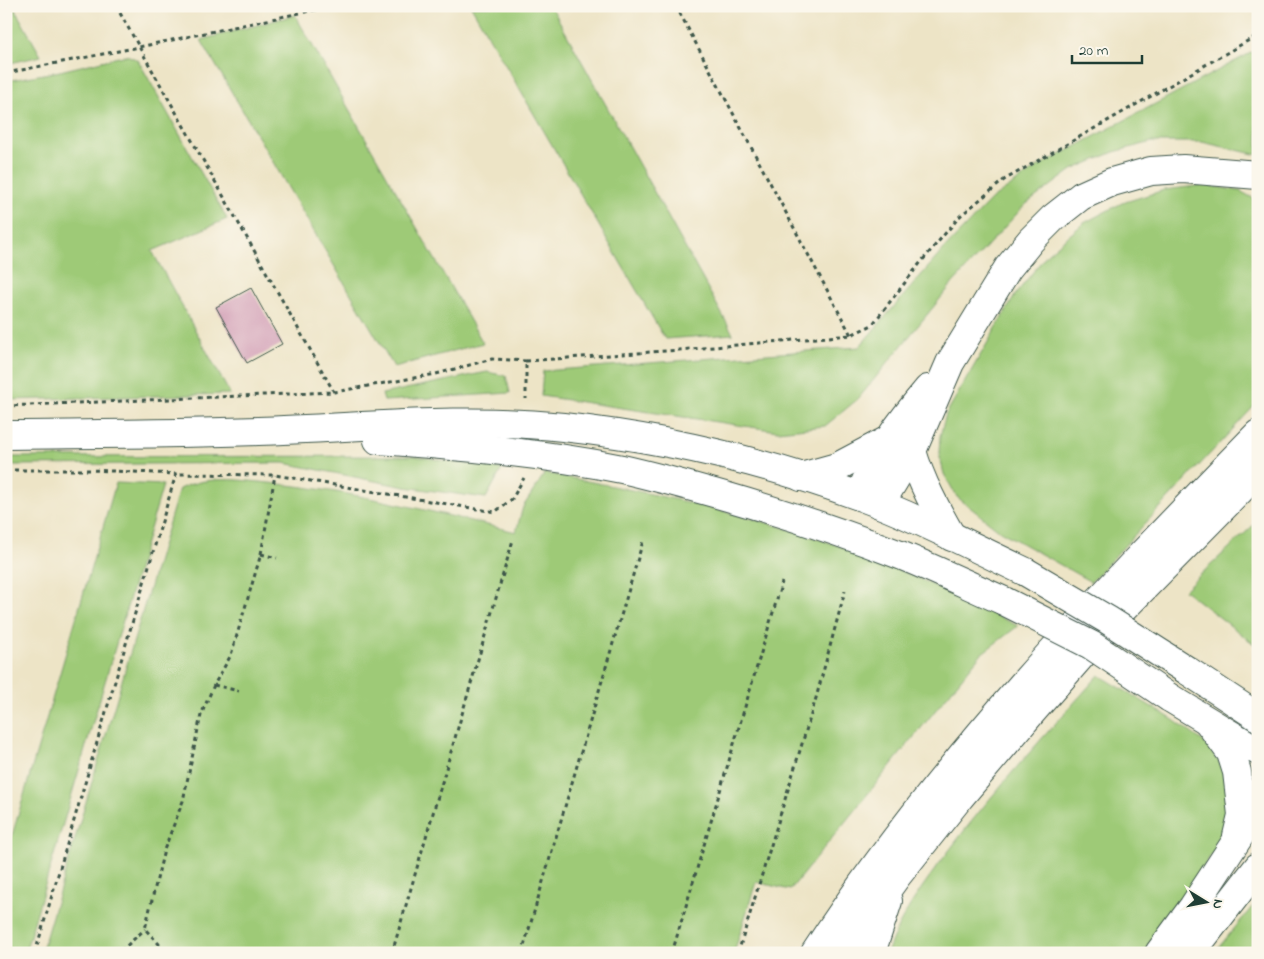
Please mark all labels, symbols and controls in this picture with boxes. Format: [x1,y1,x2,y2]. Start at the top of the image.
scale bar [1072,32,1142,64]
text: 20 m [1079,40,1109,62]
north arrow [1182,876,1232,926]
text: N [1206,898,1228,910]

